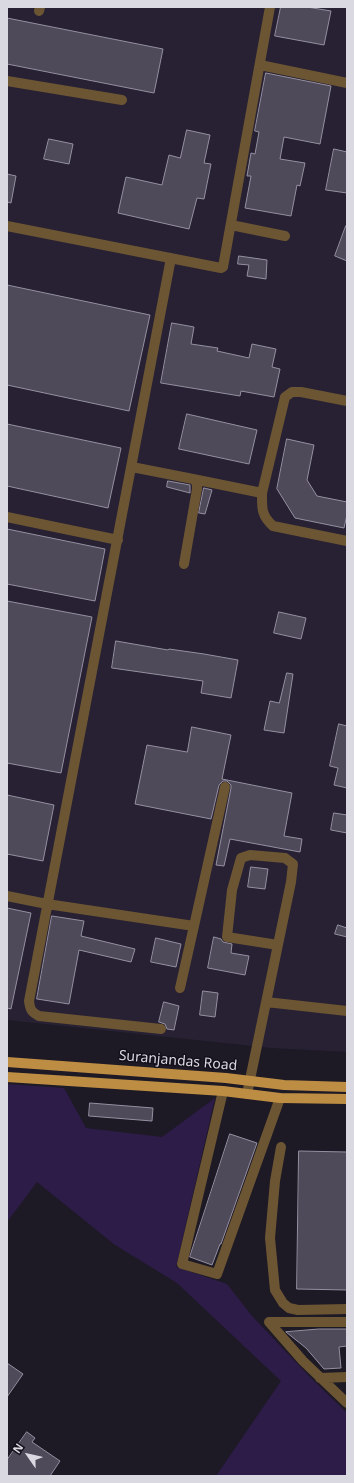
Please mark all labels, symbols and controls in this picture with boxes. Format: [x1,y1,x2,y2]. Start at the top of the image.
street label: Suranjandas Road [118,1047,238,1075]
north arrow [8,1435,48,1475]
text: N [9,1440,26,1456]

